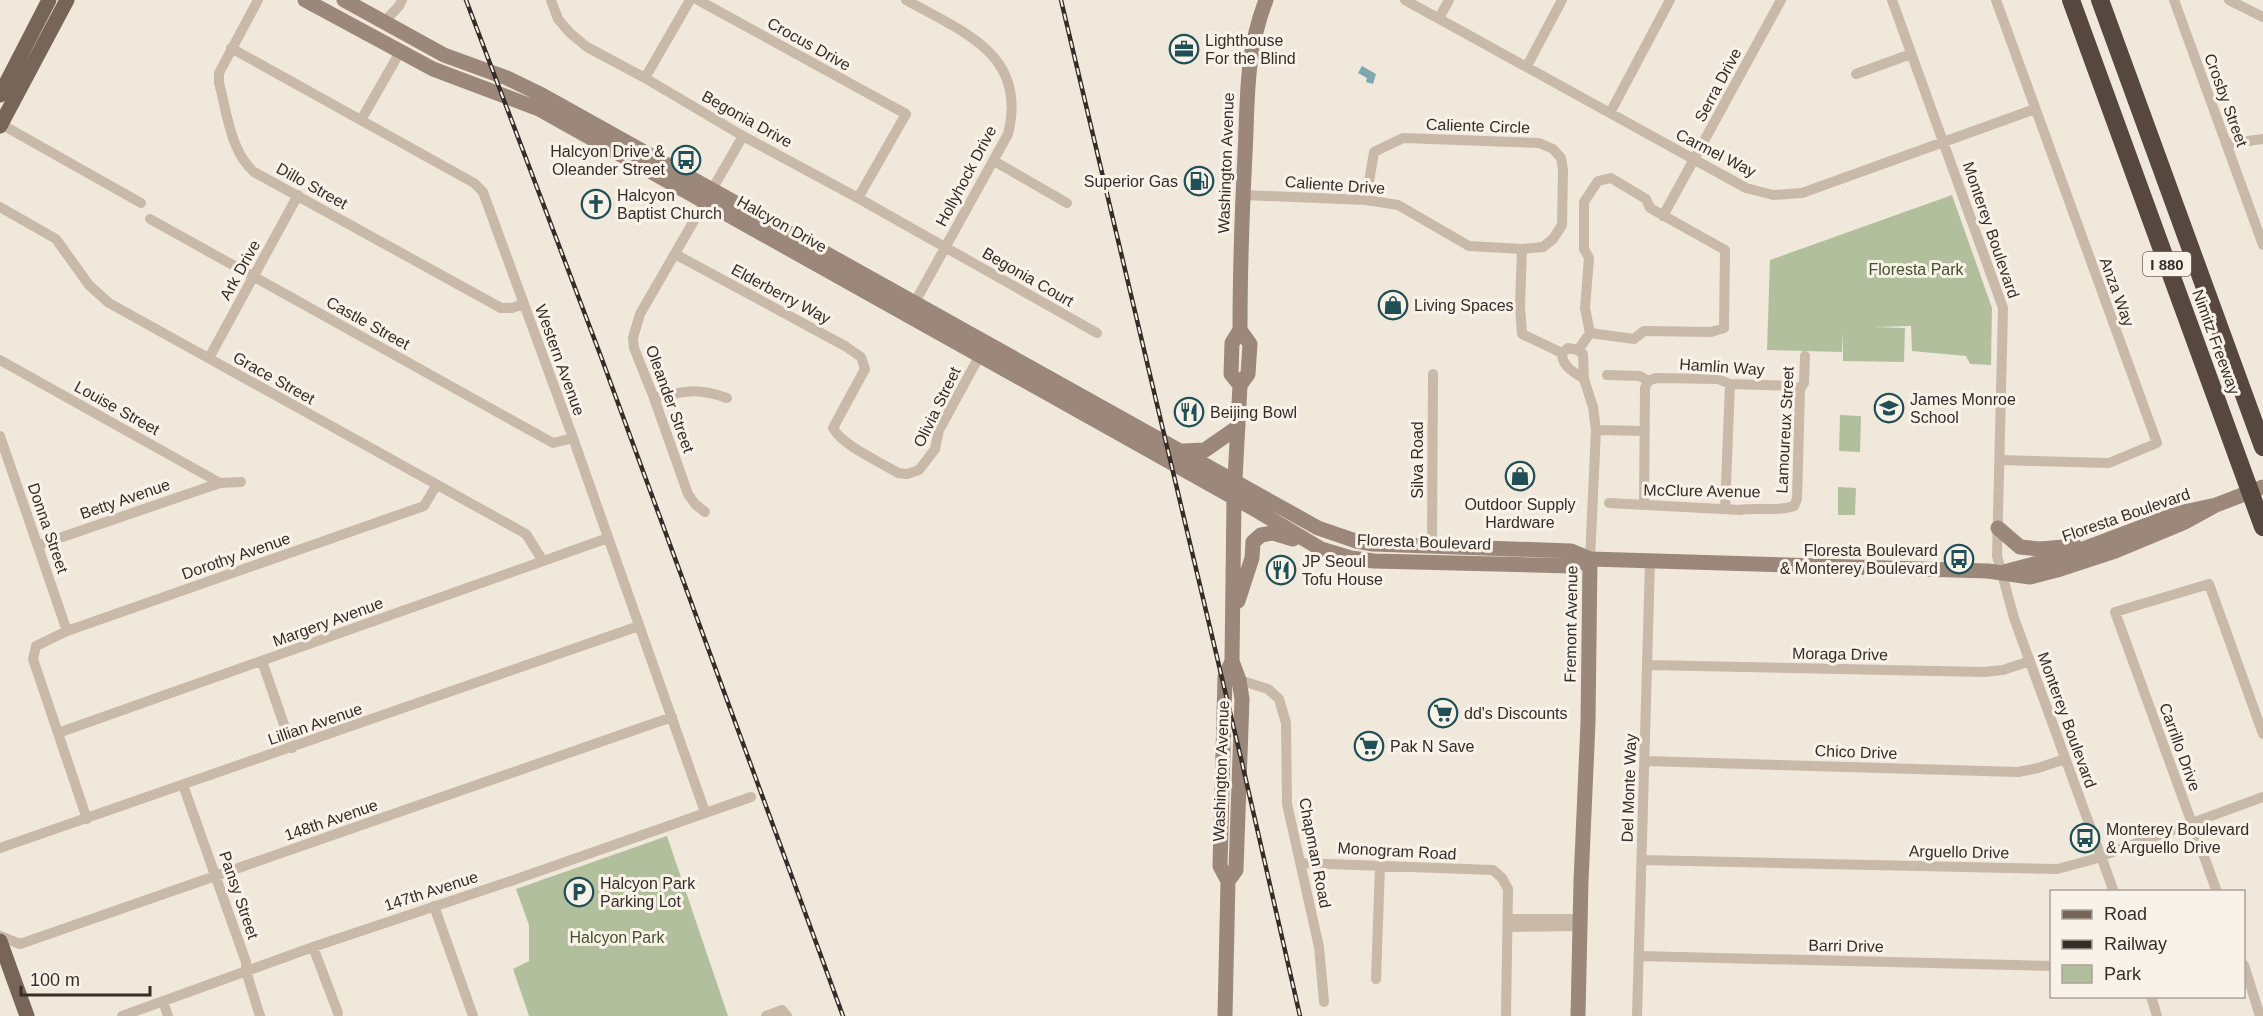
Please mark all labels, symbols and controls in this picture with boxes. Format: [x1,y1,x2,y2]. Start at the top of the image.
street label: Crocus Drive [764,14,854,74]
place label: Lighthouse For the Blind [1205,32,1296,67]
office icon: Lighthouse For the Blind [1168,33,1200,65]
street label: Serra Drive [1692,45,1745,125]
street label: Crosby Street [2201,51,2251,149]
street label: Begonia Drive [699,87,795,151]
street label: Washington Avenue [1215,92,1237,234]
street label: Caliente Circle [1426,116,1530,136]
street label: Hollyhock Drive [932,123,1000,229]
street label: Carmel Way [1673,126,1759,180]
place label: Halcyon Drive & Oleander Street [550,143,666,178]
bus stop icon: Halcyon Drive & Oleander Street [670,144,702,176]
street label: Dillo Street [274,160,351,213]
street label: Monterey Boulevard [1960,160,2022,300]
fuel station icon: Superior Gas [1183,165,1215,197]
place label: Superior Gas [1084,173,1178,190]
street label: Caliente Drive [1284,173,1386,197]
place label: Halcyon Baptist Church [617,187,722,222]
church icon: Halcyon Baptist Church [580,188,612,220]
street label: Halcyon Drive [734,192,830,256]
street label: Ark Drive [217,237,263,303]
street label: Begonia Court [979,244,1077,310]
road number: I 880 [2143,252,2191,276]
street label: Anza Way [2097,255,2137,329]
street label: Elderberry Way [729,261,833,327]
park label: Floresta Park [1868,261,1965,278]
street label: Nimitz Freeway [2189,287,2243,397]
shop icon: Living Spaces [1377,289,1409,321]
street label: Castle Street [323,293,413,353]
place label: Living Spaces [1414,297,1514,314]
street label: Western Avenue [532,302,588,418]
street label: Oleander Street [643,343,697,455]
street label: Grace Street [230,349,318,408]
street label: Hamlin Way [1679,356,1765,378]
street label: Olivia Street [910,364,964,450]
street label: Lamoureux Street [1773,366,1797,494]
street label: Louise Street [72,378,163,439]
place label: James Monroe School [1910,391,2016,426]
school or university icon: James Monroe School [1873,392,1905,424]
restaurant icon: Beijing Bowl [1173,396,1205,428]
place label: Beijing Bowl [1210,404,1297,421]
street label: Silva Road [1409,421,1426,499]
shop icon: Outdoor Supply Hardware [1504,460,1536,492]
street label: Betty Avenue [78,476,172,522]
street label: Donna Street [25,481,72,576]
street label: McClure Avenue [1643,481,1761,501]
street label: Floresta Boulevard [2060,485,2192,545]
place label: Outdoor Supply Hardware [1464,496,1576,531]
street label: Dorothy Avenue [180,529,293,583]
street label: Floresta Boulevard [1357,531,1491,553]
place label: Floresta Boulevard & Monterey Boulevard [1780,542,1938,577]
bus stop icon: Floresta Boulevard & Monterey Boulevard [1943,543,1975,575]
place label: JP Seoul Tofu House [1302,553,1383,588]
restaurant icon: JP Seoul Tofu House [1265,554,1297,586]
street label: Fremont Avenue [1561,565,1581,683]
street label: Margery Avenue [270,594,386,650]
street label: Moraga Drive [1792,645,1888,663]
street label: Monterey Boulevard [2035,650,2099,790]
supermarket icon: dd's Discounts [1427,697,1459,729]
street label: Lillian Avenue [266,700,364,748]
street label: Washington Avenue [1210,700,1232,842]
street label: Carrillo Drive [2156,701,2204,793]
place label: dd's Discounts [1464,705,1568,722]
supermarket icon: Pak N Save [1353,730,1385,762]
street label: Del Monte Way [1619,733,1639,843]
place label: Pak N Save [1390,738,1475,755]
street label: Chico Drive [1814,742,1898,762]
street label: 148th Avenue [282,796,380,844]
street label: Chapman Road [1296,796,1334,910]
place label: Monterey Boulevard & Arguello Drive [2106,821,2249,856]
bus stop icon: Monterey Boulevard & Arguello Drive [2069,822,2101,854]
street label: Monogram Road [1337,839,1457,863]
street label: Arguello Drive [1909,843,2009,861]
street label: Pansy Street [216,849,262,942]
street label: 147th Avenue [382,868,480,914]
place label: Halcyon Park Parking Lot [600,875,696,910]
parking icon: Halcyon Park Parking Lot [563,876,595,908]
legend [2050,890,2245,998]
text: Road [2104,904,2147,924]
park label: Halcyon Park [569,929,666,946]
text: Railway [2104,934,2167,954]
street label: Barri Drive [1808,937,1884,955]
scale bar [21,959,150,997]
text: Park [2104,964,2142,984]
text: 100 m [30,970,80,990]

